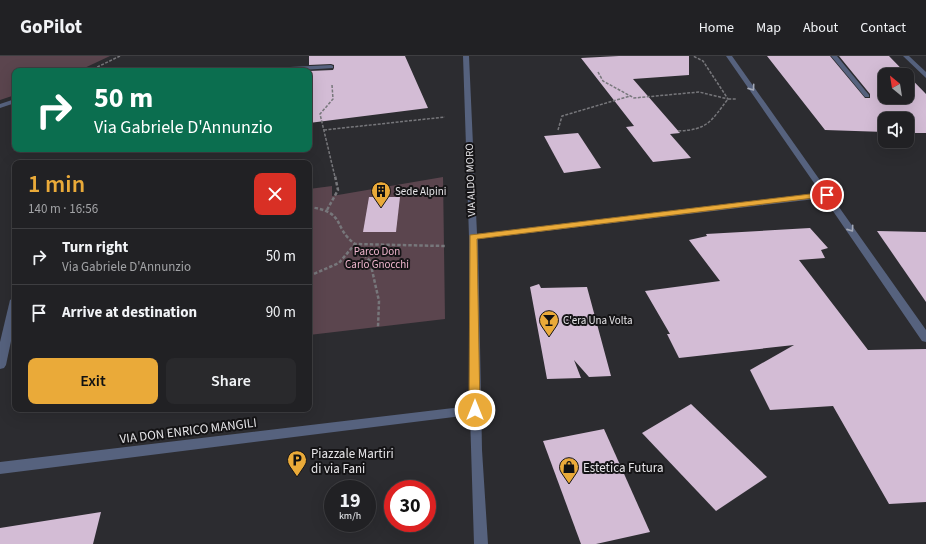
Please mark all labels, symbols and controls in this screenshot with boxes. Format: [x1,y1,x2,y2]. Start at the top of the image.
text: GoPilot [20,14,82,41]
text: Home [699,18,734,38]
text: Map [756,18,781,38]
text: About [803,18,838,38]
text: Contact [860,18,906,38]
north arrow [878,68,914,104]
map controls [878,68,914,148]
text: 50 m [94,78,153,118]
icon: right [28,84,80,136]
one-way arrow [747,84,755,91]
button: sound [878,112,914,148]
text: Via Gabriele D'Annunzio [94,115,273,140]
street label: VIA ALDO MORO [462,143,479,217]
text: 1 min [28,167,85,202]
button: close [254,173,296,215]
pin [810,178,844,212]
building icon: Sede Alpini [370,180,392,208]
place label: Sede Alpini [395,184,446,199]
icon: arrive [816,184,838,206]
text: 140 m · 16:56 [28,200,98,218]
one-way arrow [846,224,853,231]
text: Turn right [62,237,128,258]
park label: Parco Don Carlo Gnocchi [345,244,409,272]
icon: right [28,246,50,268]
text: 50 m [266,246,296,267]
text: Via Gabriele D'Annunzio [62,258,191,276]
icon: arrive [28,302,50,324]
text: Arrive at destination [62,302,197,323]
text: 90 m [266,302,296,323]
bar icon: C'era Una Volta [538,309,560,337]
place label: C'era Una Volta [563,313,633,328]
button: Exit [28,358,158,404]
button: Share [166,358,296,404]
position arrow [454,389,496,431]
street label: VIA DON ENRICO MANGILI [119,414,258,448]
place label: Piazzale Martiri di via Fani [311,445,394,478]
parking icon: Piazzale Martiri di via Fani [286,449,308,477]
shop icon: Estetica Futura [558,456,580,484]
place label: Estetica Futura [583,459,664,477]
speed limit sign: 30 [384,480,436,532]
text: 19 [339,487,361,515]
text: km/h [339,509,361,523]

